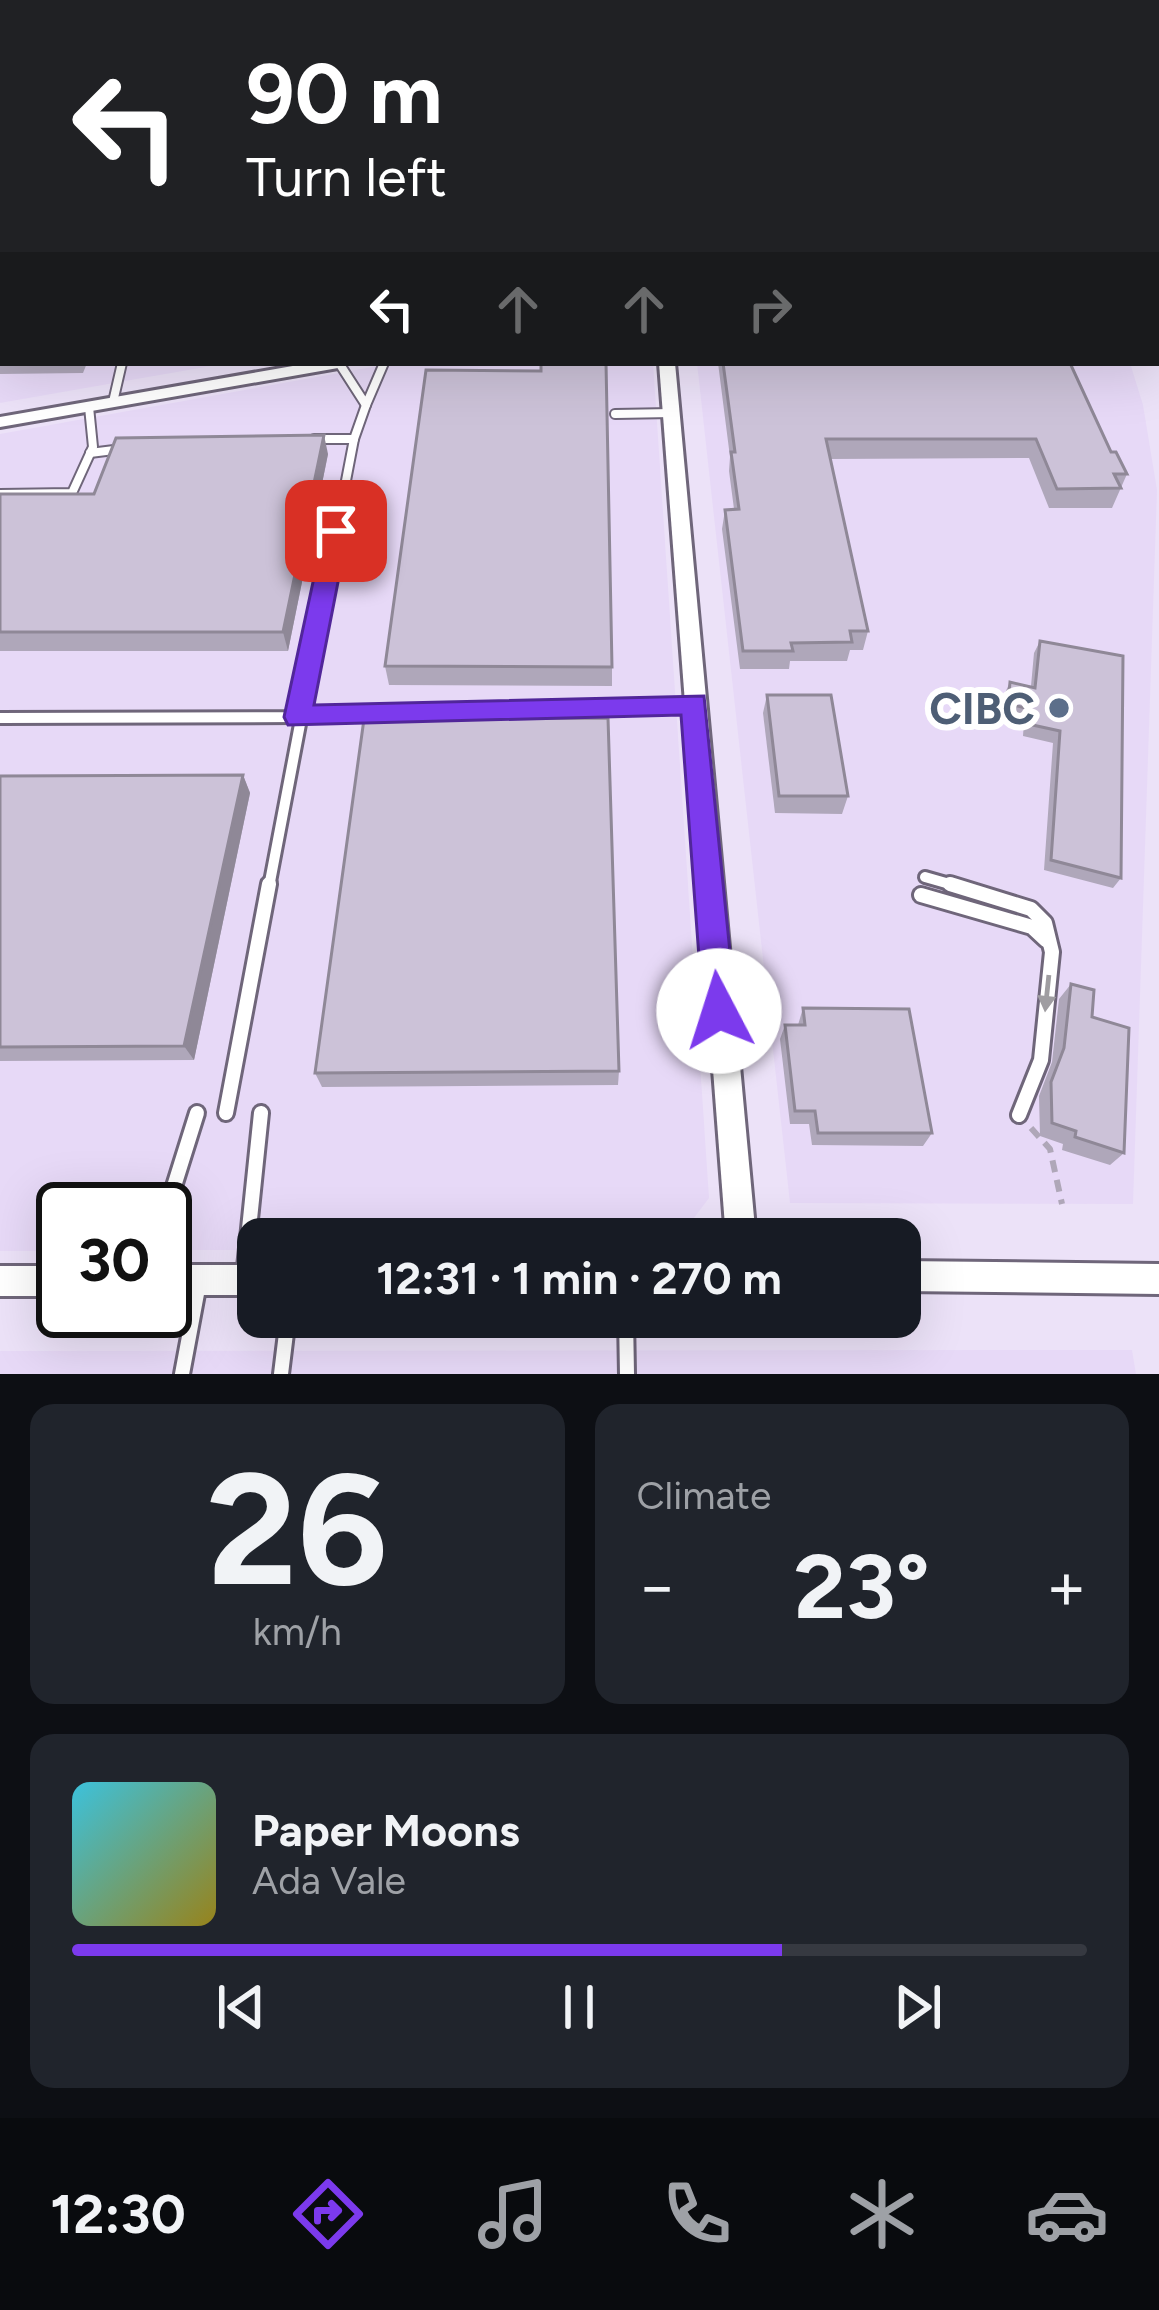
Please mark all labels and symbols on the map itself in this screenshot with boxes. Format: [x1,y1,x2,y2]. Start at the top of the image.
pin [285,480,387,582]
place label: CIBC [929,681,1035,735]
marker: CIBC [1046,695,1072,721]
position arrow [656,948,782,1074]
one-way arrow [1038,975,1057,1012]
speed limit sign: 30 [36,1182,192,1338]

